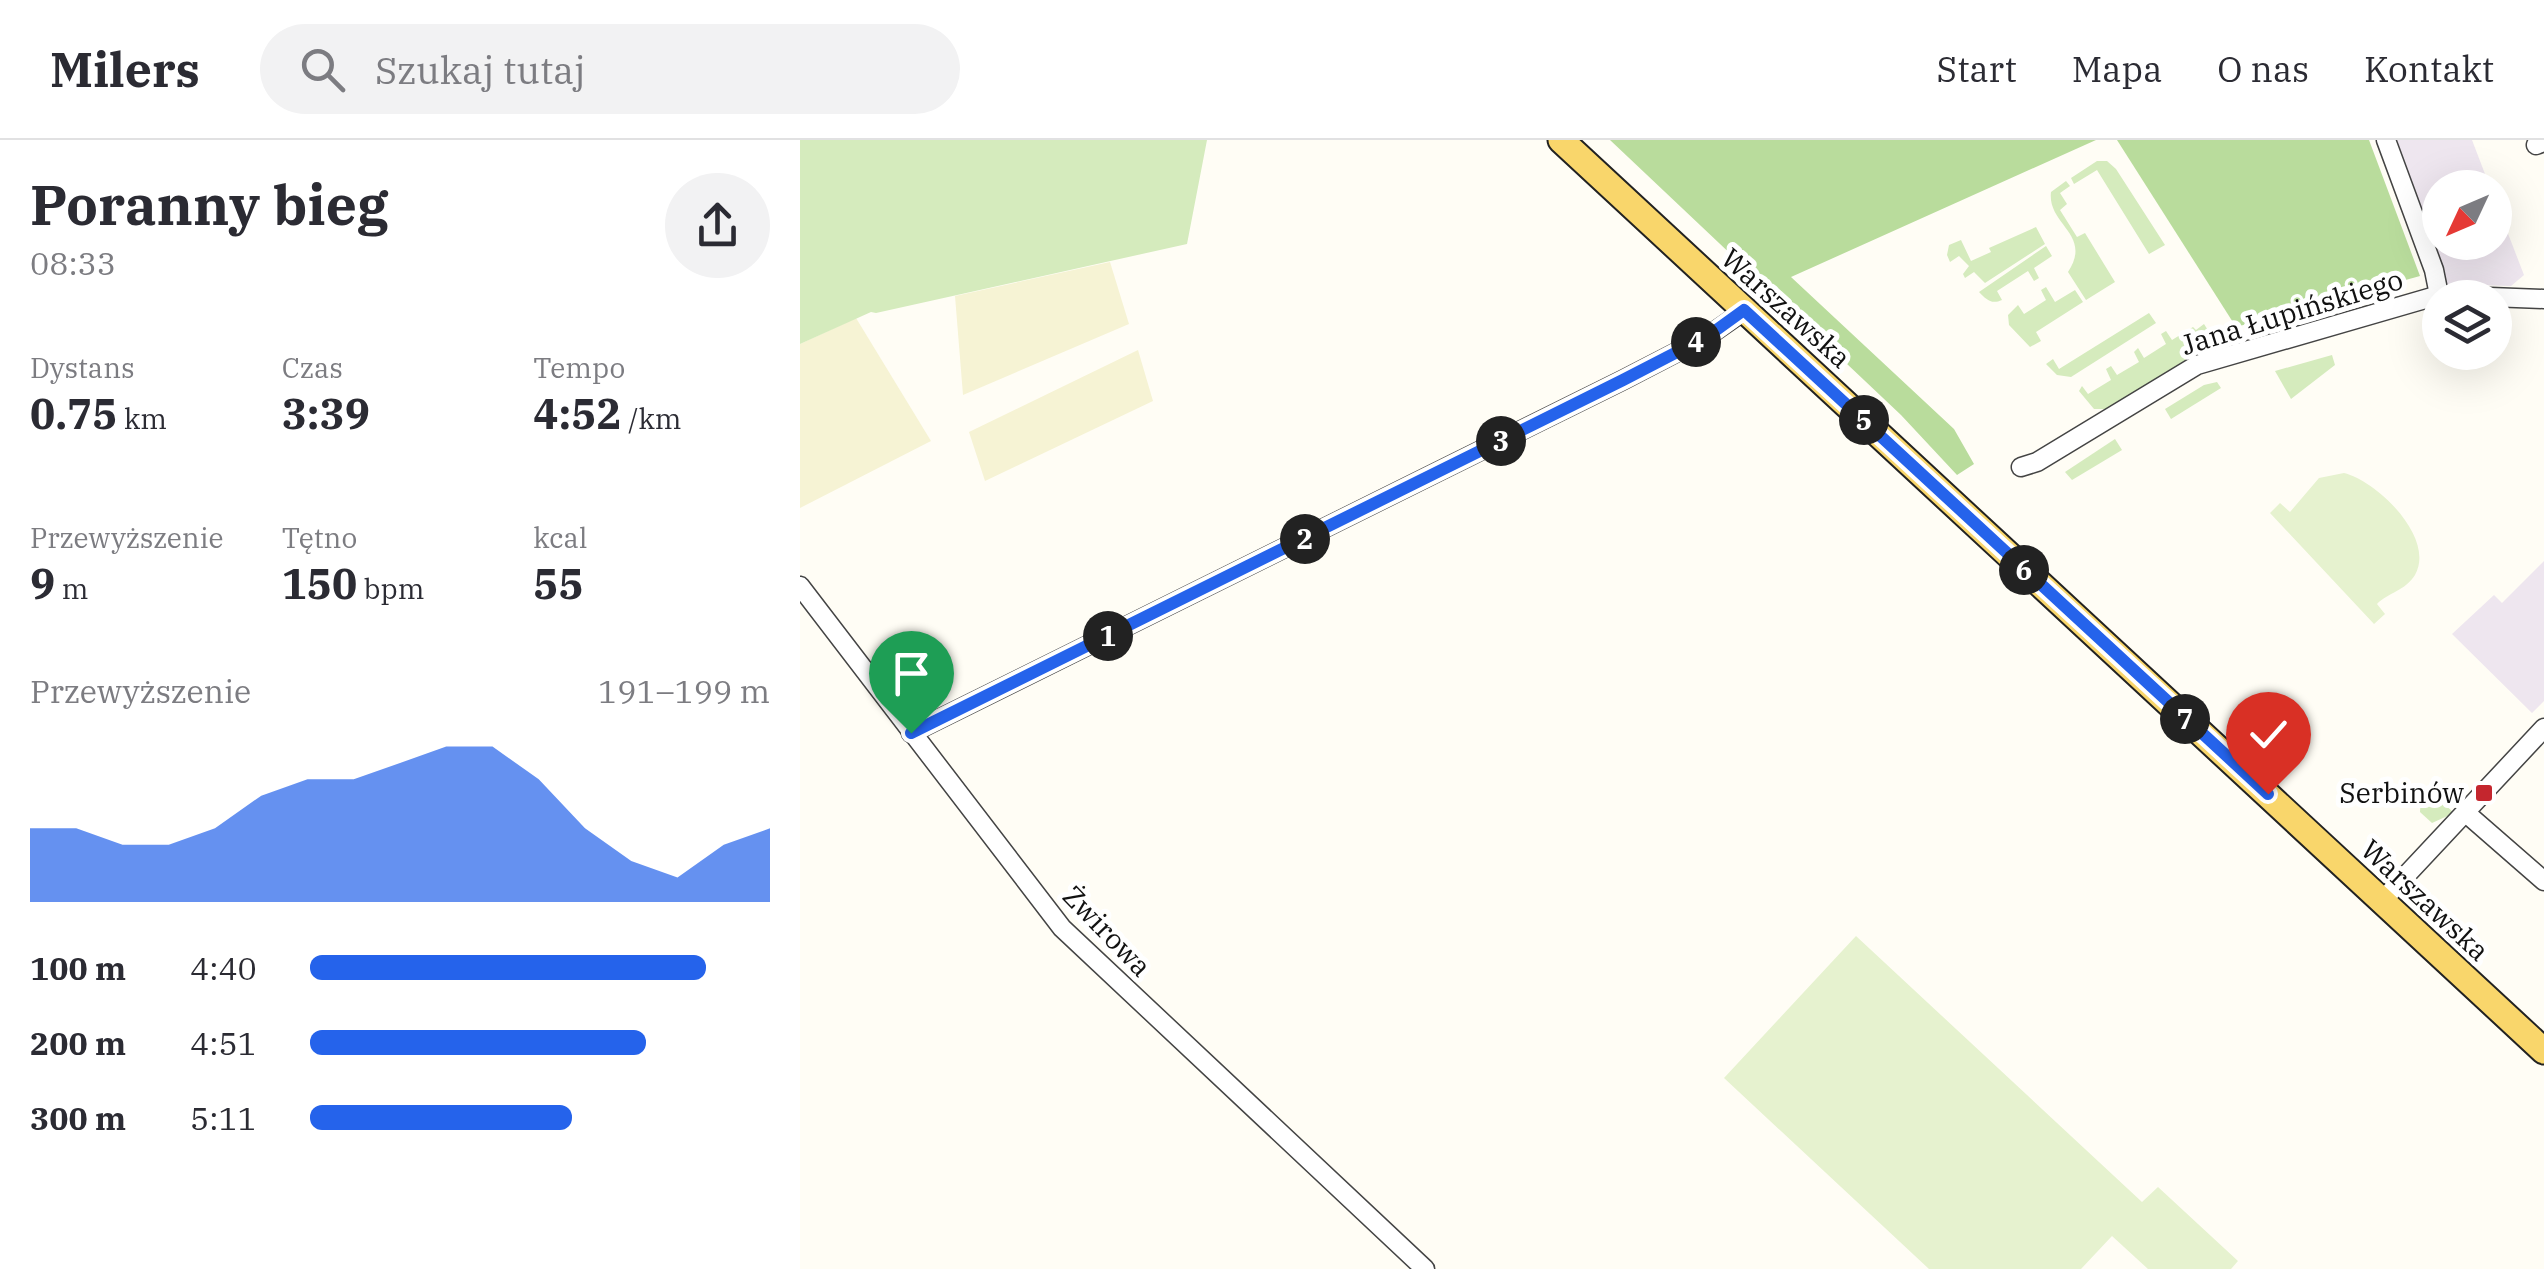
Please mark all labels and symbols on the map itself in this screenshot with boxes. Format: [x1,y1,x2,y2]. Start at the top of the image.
north arrow [2422,170,2512,260]
street label: Warszawska [1714,240,1859,376]
street label: Jana Łupińskiego [2177,260,2407,363]
pin: 4 [1671,317,1721,367]
pin: 5 [1839,395,1889,445]
pin: 3 [1476,416,1526,466]
pin: 2 [1280,514,1330,564]
pin: 6 [1999,545,2049,595]
pin: 1 [1083,611,1133,661]
pin [869,631,954,734]
pin [2226,692,2311,795]
pin: 7 [2160,694,2210,744]
place label: Serbinów [2339,774,2464,811]
marker: Serbinów [2473,782,2495,804]
street label: Warszawska [2353,831,2497,969]
street label: Żwirowa [1055,877,1160,984]

